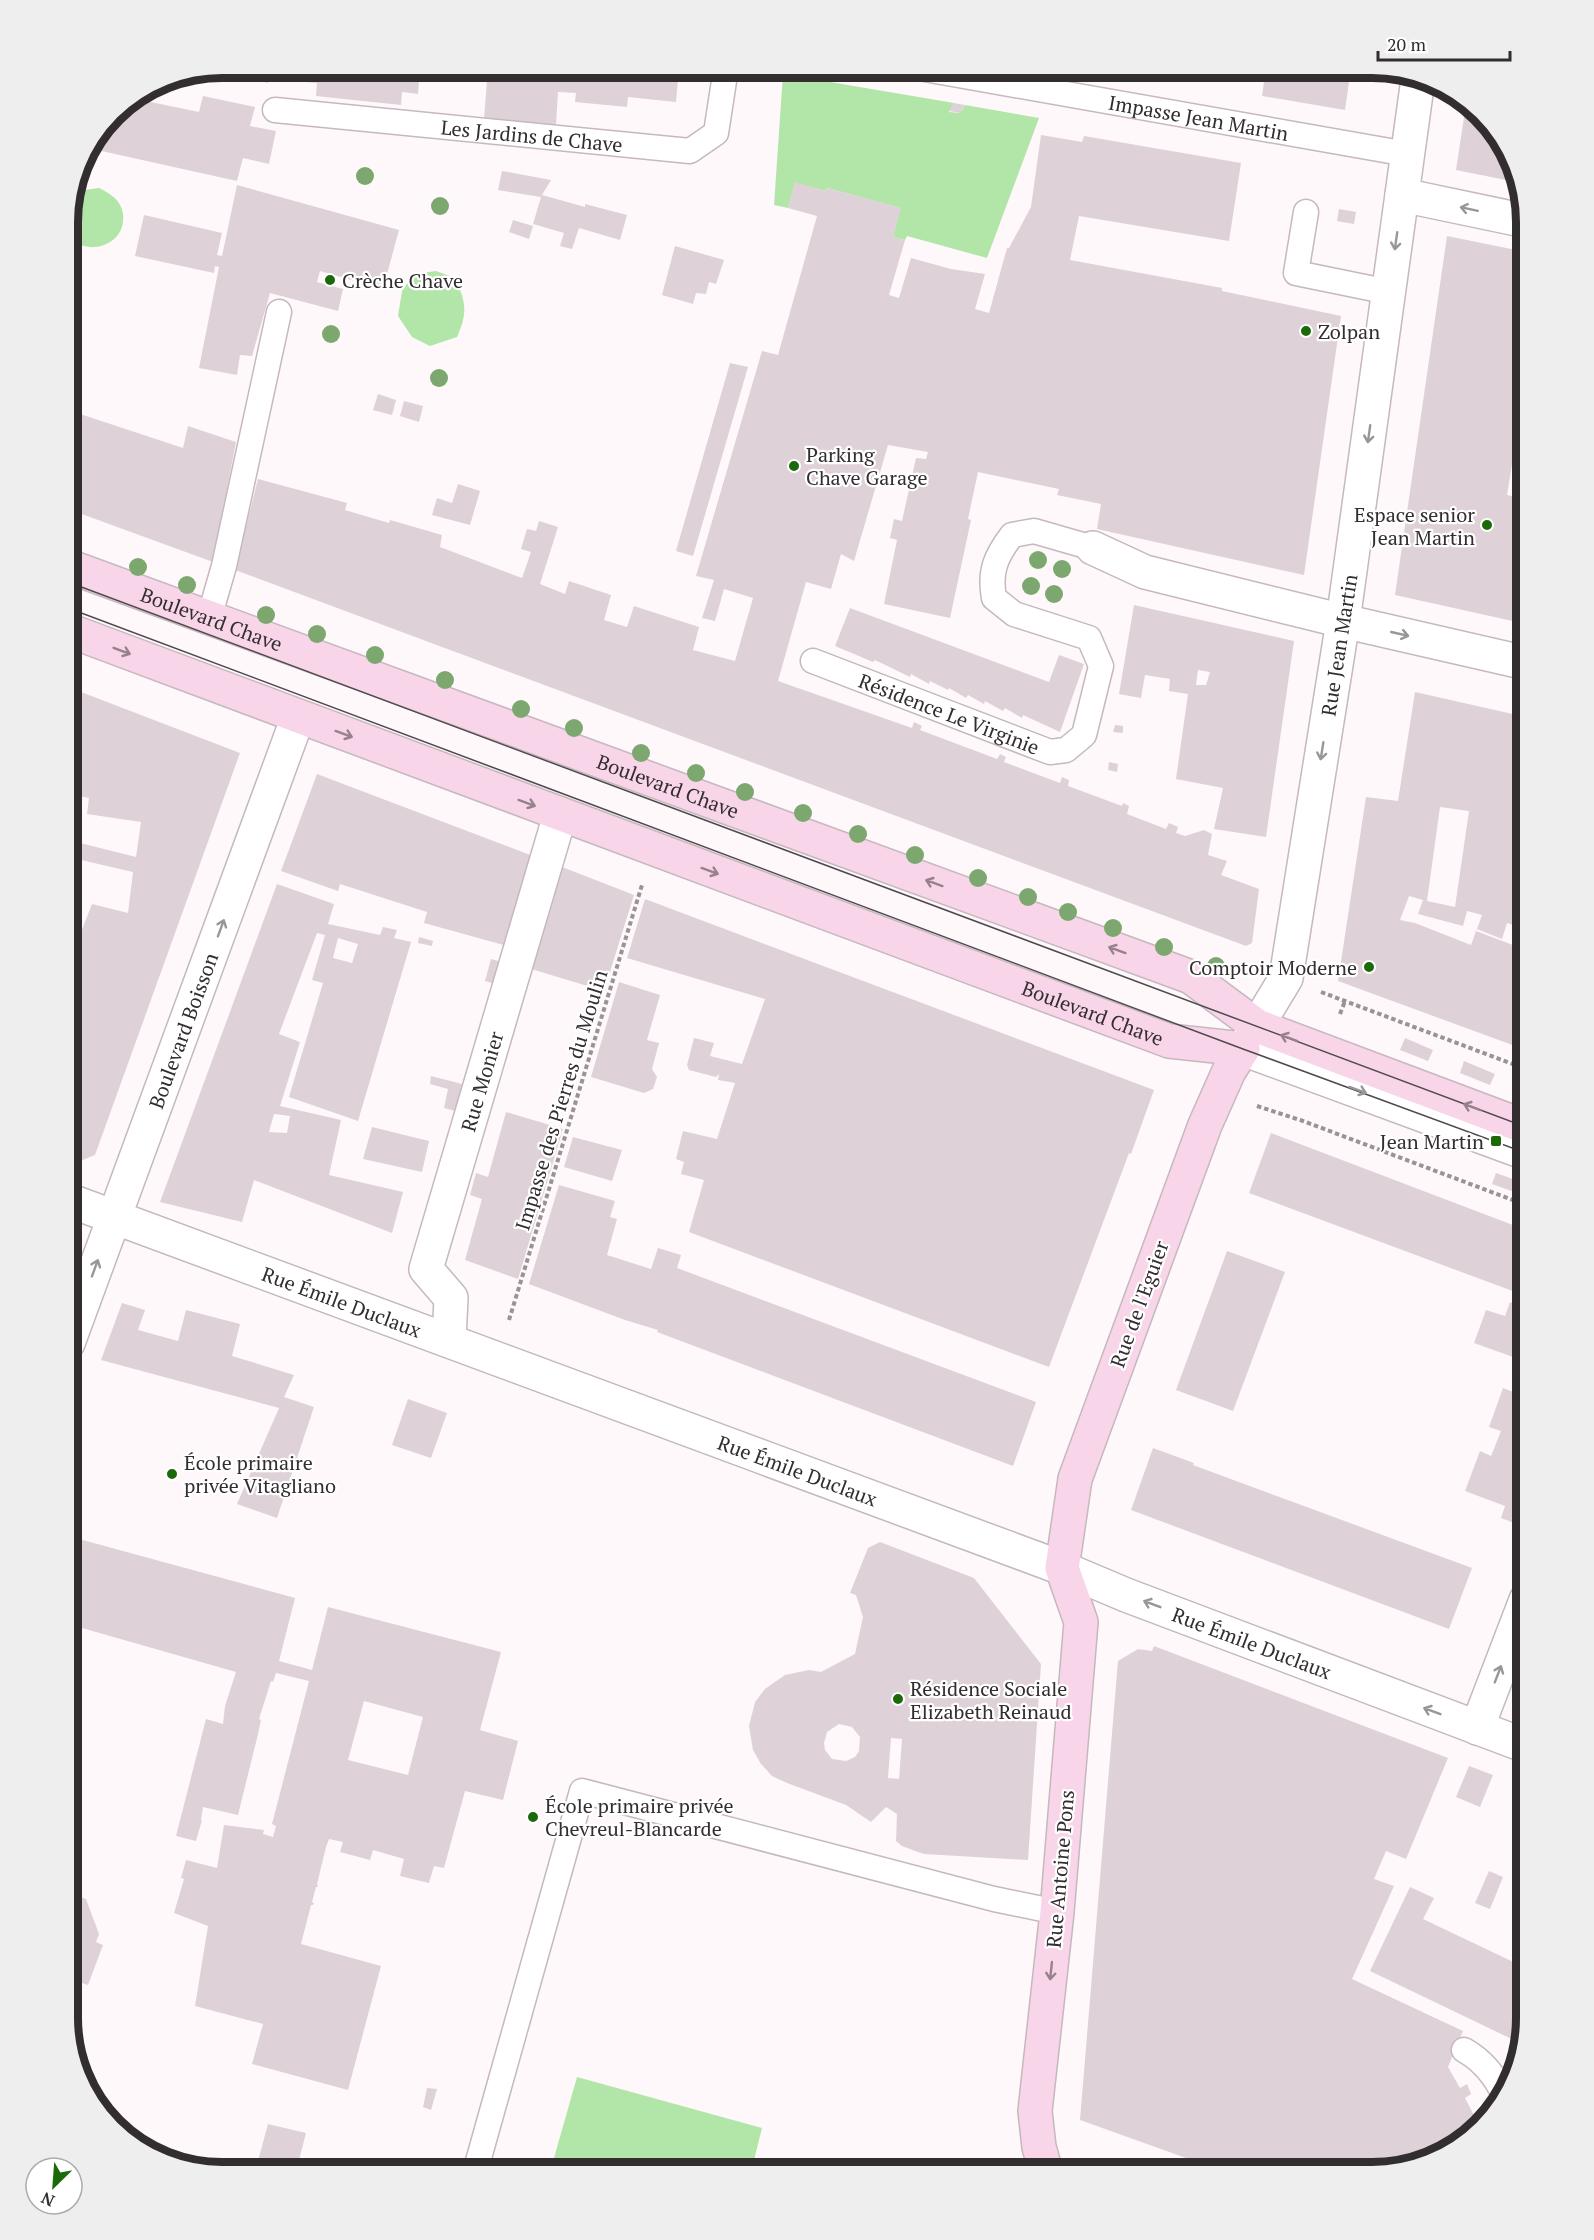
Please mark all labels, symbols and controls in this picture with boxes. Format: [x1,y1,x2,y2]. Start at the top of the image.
scale bar [1378,24,1510,62]
text: 20 m [1387,32,1427,56]
street label: Impasse Jean Martin [1107,88,1291,146]
street label: Les Jardins de Chave [440,113,624,158]
one-way arrow [1460,203,1479,214]
one-way arrow [1391,230,1402,250]
place label: Crèche Chave [342,267,463,294]
marker: Crèche Chave [323,273,337,287]
place label: Zolpan [1318,318,1380,345]
marker: Zolpan [1299,324,1313,338]
one-way arrow [1364,423,1375,443]
place label: Parking Chave Garage [806,441,928,491]
marker: Parking Chave Garage [787,459,801,473]
place label: Espace senior Jean Martin [1354,501,1475,551]
marker: Espace senior Jean Martin [1480,518,1494,532]
street label: Rue Jean Martin [1314,572,1364,718]
street label: Boulevard Chave [137,580,286,657]
one-way arrow [1390,629,1409,640]
one-way arrow [113,646,131,657]
street label: Résidence Le Virginie [855,666,1043,760]
one-way arrow [334,730,353,741]
one-way arrow [1317,741,1328,761]
street label: Boulevard Chave [593,747,743,824]
one-way arrow [517,798,536,809]
one-way arrow [700,866,718,877]
one-way arrow [925,877,944,888]
one-way arrow [216,919,227,938]
one-way arrow [1108,944,1127,955]
street label: Boulevard Boisson [142,949,224,1112]
place label: Comptoir Moderne [1189,954,1357,981]
marker: Comptoir Moderne [1362,960,1376,974]
street label: Impasse des Pierres du Moulin [508,966,614,1233]
street label: Boulevard Chave [1018,974,1167,1051]
street label: Rue Monier [454,1028,509,1135]
one-way arrow [1280,1032,1299,1043]
one-way arrow [1348,1086,1366,1097]
one-way arrow [1463,1100,1482,1111]
place label: Jean Martin [1380,1128,1484,1155]
marker: Jean Martin [1489,1134,1503,1148]
street label: Rue de l'Eguier [1104,1237,1175,1371]
one-way arrow [91,1259,102,1278]
street label: Rue Émile Duclaux [258,1260,426,1343]
street label: Rue Émile Duclaux [714,1428,882,1512]
place label: École primaire privée Vitagliano [184,1449,336,1499]
marker: École primaire privée Vitagliano [165,1467,179,1481]
one-way arrow [1143,1598,1162,1609]
street label: Rue Émile Duclaux [1169,1600,1336,1685]
one-way arrow [1494,1665,1505,1683]
place label: Résidence Sociale Elizabeth Reinaud [910,1675,1072,1725]
marker: Résidence Sociale Elizabeth Reinaud [891,1692,905,1706]
one-way arrow [1424,1705,1442,1716]
street label: Rue Antoine Pons [1040,1789,1080,1949]
place label: École primaire privée Chevreul-Blancarde [545,1792,734,1842]
marker: École primaire privée Chevreul-Blancarde [526,1810,540,1824]
one-way arrow [1045,1960,1056,1980]
north arrow [24,2156,84,2216]
text: N [38,2187,58,2212]

